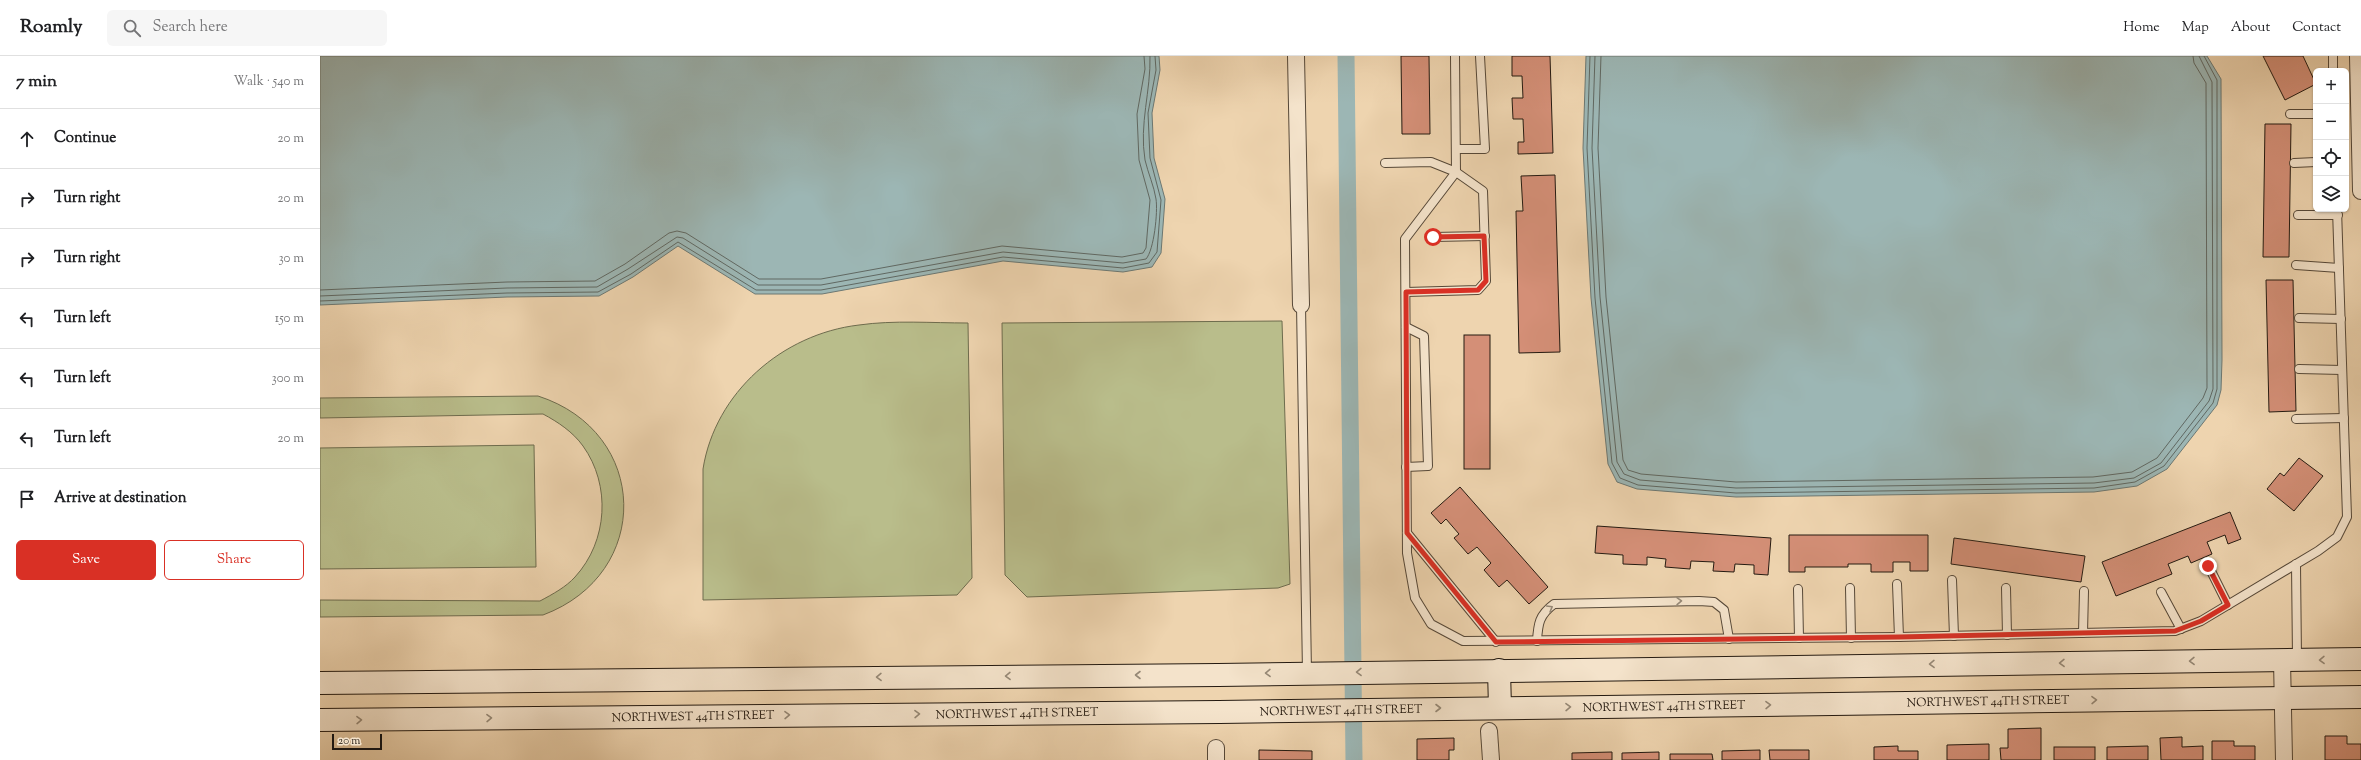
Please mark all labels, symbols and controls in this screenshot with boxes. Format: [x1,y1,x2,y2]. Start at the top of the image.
search box [107,10,387,46]
text: Roamly [20,14,83,41]
icon: search [121,17,143,39]
text: Search here [153,17,228,38]
text: Home [2123,18,2160,38]
text: Map [2182,18,2209,38]
text: About [2231,18,2270,38]
text: Contact [2292,18,2341,38]
map controls [2313,68,2349,212]
button: + [2313,68,2349,104]
text: 7 min [16,70,57,94]
text: Walk · 540 m [233,73,304,91]
button: − [2313,104,2349,140]
icon: ahead [16,128,38,150]
text: Continue [54,128,116,149]
text: 20 m [278,130,304,148]
button: locate [2313,140,2349,176]
button: layers [2313,176,2349,212]
icon: right [16,188,38,210]
text: Turn right [54,188,120,209]
text: 20 m [278,190,304,208]
route start [1424,228,1442,246]
icon: right [16,248,38,270]
text: Turn right [54,248,120,269]
text: 30 m [278,250,304,268]
icon: left [16,308,38,330]
text: Turn left [54,308,111,329]
text: 150 m [275,310,304,328]
icon: left [16,368,38,390]
text: Turn left [54,368,111,389]
text: 300 m [272,370,304,388]
icon: left [16,428,38,450]
text: Turn left [54,428,111,449]
text: 20 m [278,430,304,448]
icon: arrive [16,488,38,510]
text: Arrive at destination [54,488,187,509]
button: Save [16,540,156,580]
button: Share [164,540,304,580]
route end [2199,557,2217,575]
one-way arrow [1676,597,1682,605]
one-way arrow [1546,605,1553,612]
one-way arrow [2319,656,2325,664]
one-way arrow [2189,657,2195,665]
one-way arrow [2059,659,2065,667]
one-way arrow [1929,660,1935,669]
one-way arrow [1356,668,1362,676]
one-way arrow [1265,669,1271,678]
one-way arrow [1135,671,1141,679]
one-way arrow [1005,672,1011,680]
one-way arrow [876,673,882,681]
street label: NORTHWEST 44TH STREET [1907,692,2070,712]
one-way arrow [2091,696,2097,704]
street label: NORTHWEST 44TH STREET [1583,697,1746,717]
one-way arrow [1765,700,1771,709]
street label: NORTHWEST 44TH STREET [1260,701,1423,721]
one-way arrow [1565,703,1571,711]
street label: NORTHWEST 44TH STREET [936,704,1099,724]
one-way arrow [1435,704,1441,712]
street label: NORTHWEST 44TH STREET [612,707,775,727]
one-way arrow [914,710,920,718]
one-way arrow [784,711,790,719]
one-way arrow [486,714,492,722]
one-way arrow [356,716,362,724]
scale bar [332,732,382,751]
text: 20 m [338,733,360,749]

